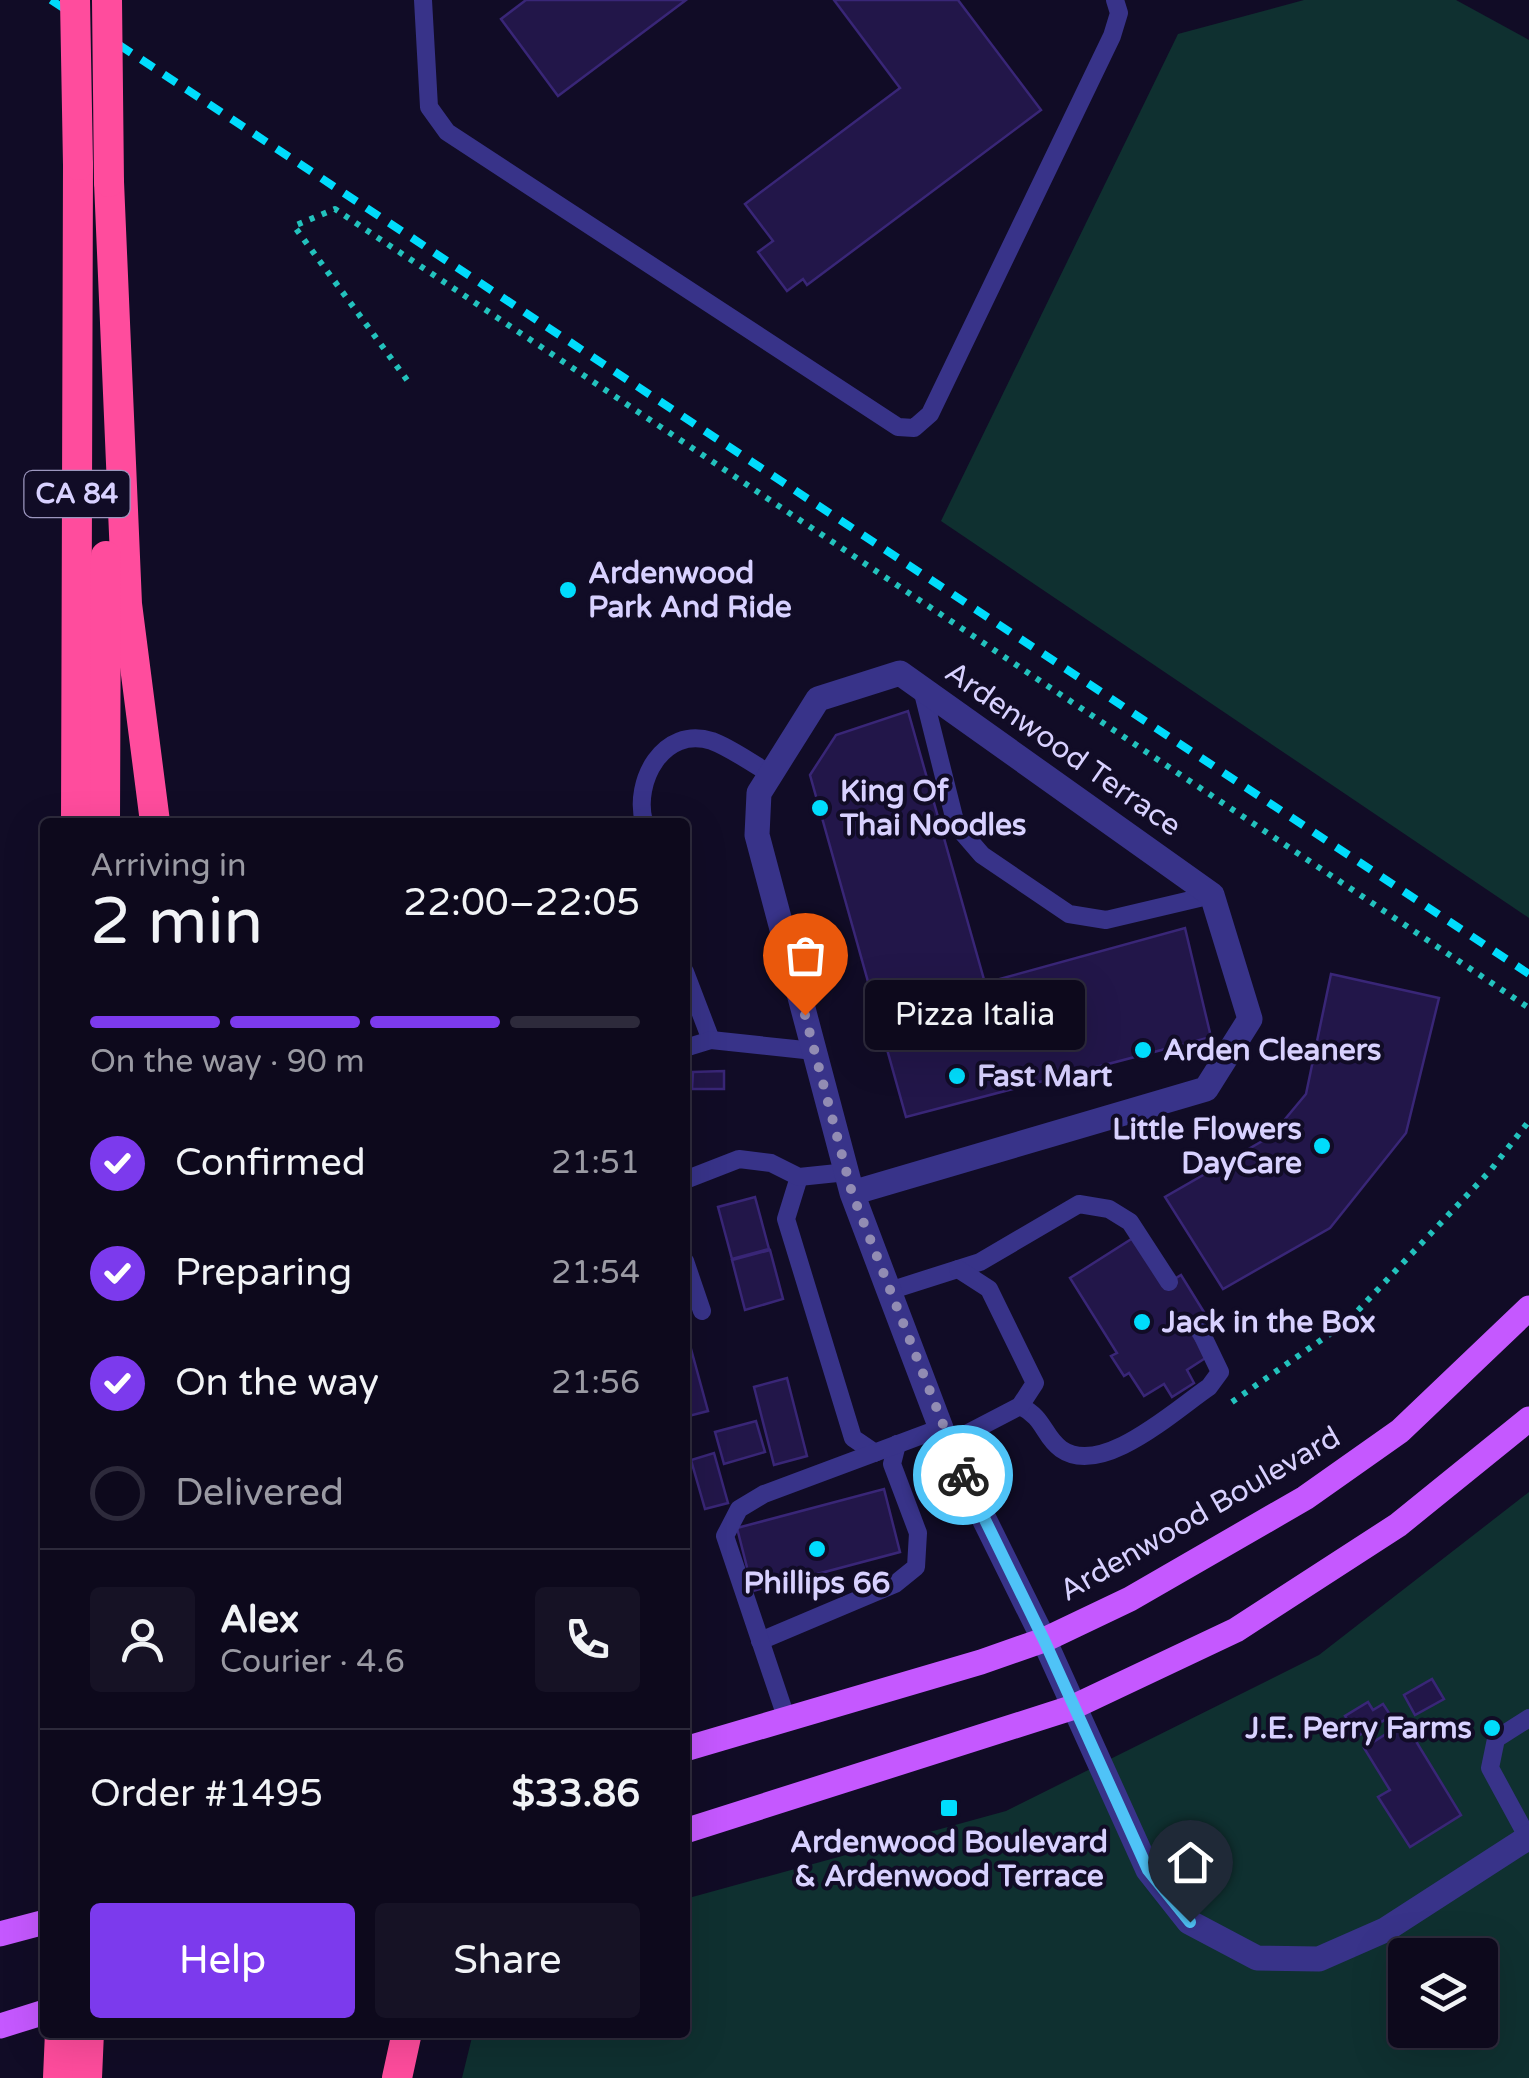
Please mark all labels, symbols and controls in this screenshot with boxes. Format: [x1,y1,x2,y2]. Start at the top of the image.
road number: CA 84 [24,471,130,517]
place label: Ardenwood Park And Ride [588,555,792,626]
marker: Ardenwood Park And Ride [557,579,579,601]
street label: Ardenwood Terrace [938,654,1188,844]
place label: King Of Thai Noodles [839,773,1026,844]
marker: King Of Thai Noodles [809,797,831,819]
text: Arriving in [90,847,247,885]
text: 22:00–22:05 [403,880,640,926]
text: 2 min [90,883,263,962]
pin [763,913,848,1016]
icon: bag [778,928,833,983]
callout: Pizza Italia [865,980,1085,1050]
text: Pizza Italia [895,996,1055,1034]
place label: Arden Cleaners [1163,1032,1382,1069]
marker: Arden Cleaners [1132,1039,1154,1061]
text: On the way · 90 m [90,1043,365,1081]
place label: Fast Mart [977,1058,1113,1095]
marker: Fast Mart [946,1065,968,1087]
place label: Little Flowers DayCare [1112,1111,1302,1182]
marker: Little Flowers DayCare [1311,1135,1333,1157]
icon: check [90,1136,145,1191]
text: Confirmed [175,1140,366,1186]
text: 21:51 [551,1144,640,1182]
icon: check [90,1246,145,1301]
text: Preparing [175,1250,352,1296]
text: 21:54 [551,1254,640,1292]
place label: Jack in the Box [1161,1304,1376,1341]
marker: Jack in the Box [1131,1311,1153,1333]
icon: check [90,1356,145,1411]
text: On the way [175,1360,379,1406]
text: 21:56 [551,1364,640,1402]
street label: Ardenwood Boulevard [1053,1418,1347,1610]
courier [913,1425,1013,1525]
icon: bike [936,1448,991,1503]
text: Delivered [175,1470,344,1516]
marker: Phillips 66 [806,1538,828,1560]
place label: Phillips 66 [744,1565,890,1602]
button: person [90,1587,195,1692]
button: phone [535,1587,640,1692]
text: Alex [220,1597,299,1643]
text: Courier · 4.6 [220,1643,405,1681]
place label: J.E. Perry Farms [1245,1710,1472,1747]
marker: J.E. Perry Farms [1481,1717,1503,1739]
text: Order #1495 [90,1771,323,1817]
text: $33.86 [511,1771,640,1817]
marker: Ardenwood Boulevard & Ardenwood Terrace [938,1797,960,1819]
pin [1148,1820,1233,1923]
place label: Ardenwood Boulevard & Ardenwood Terrace [790,1824,1108,1895]
icon: home [1163,1835,1218,1890]
button: Help [90,1903,355,2018]
button: Share [375,1903,640,2018]
map controls [1388,1938,1498,2048]
button: layers [1388,1938,1498,2048]

